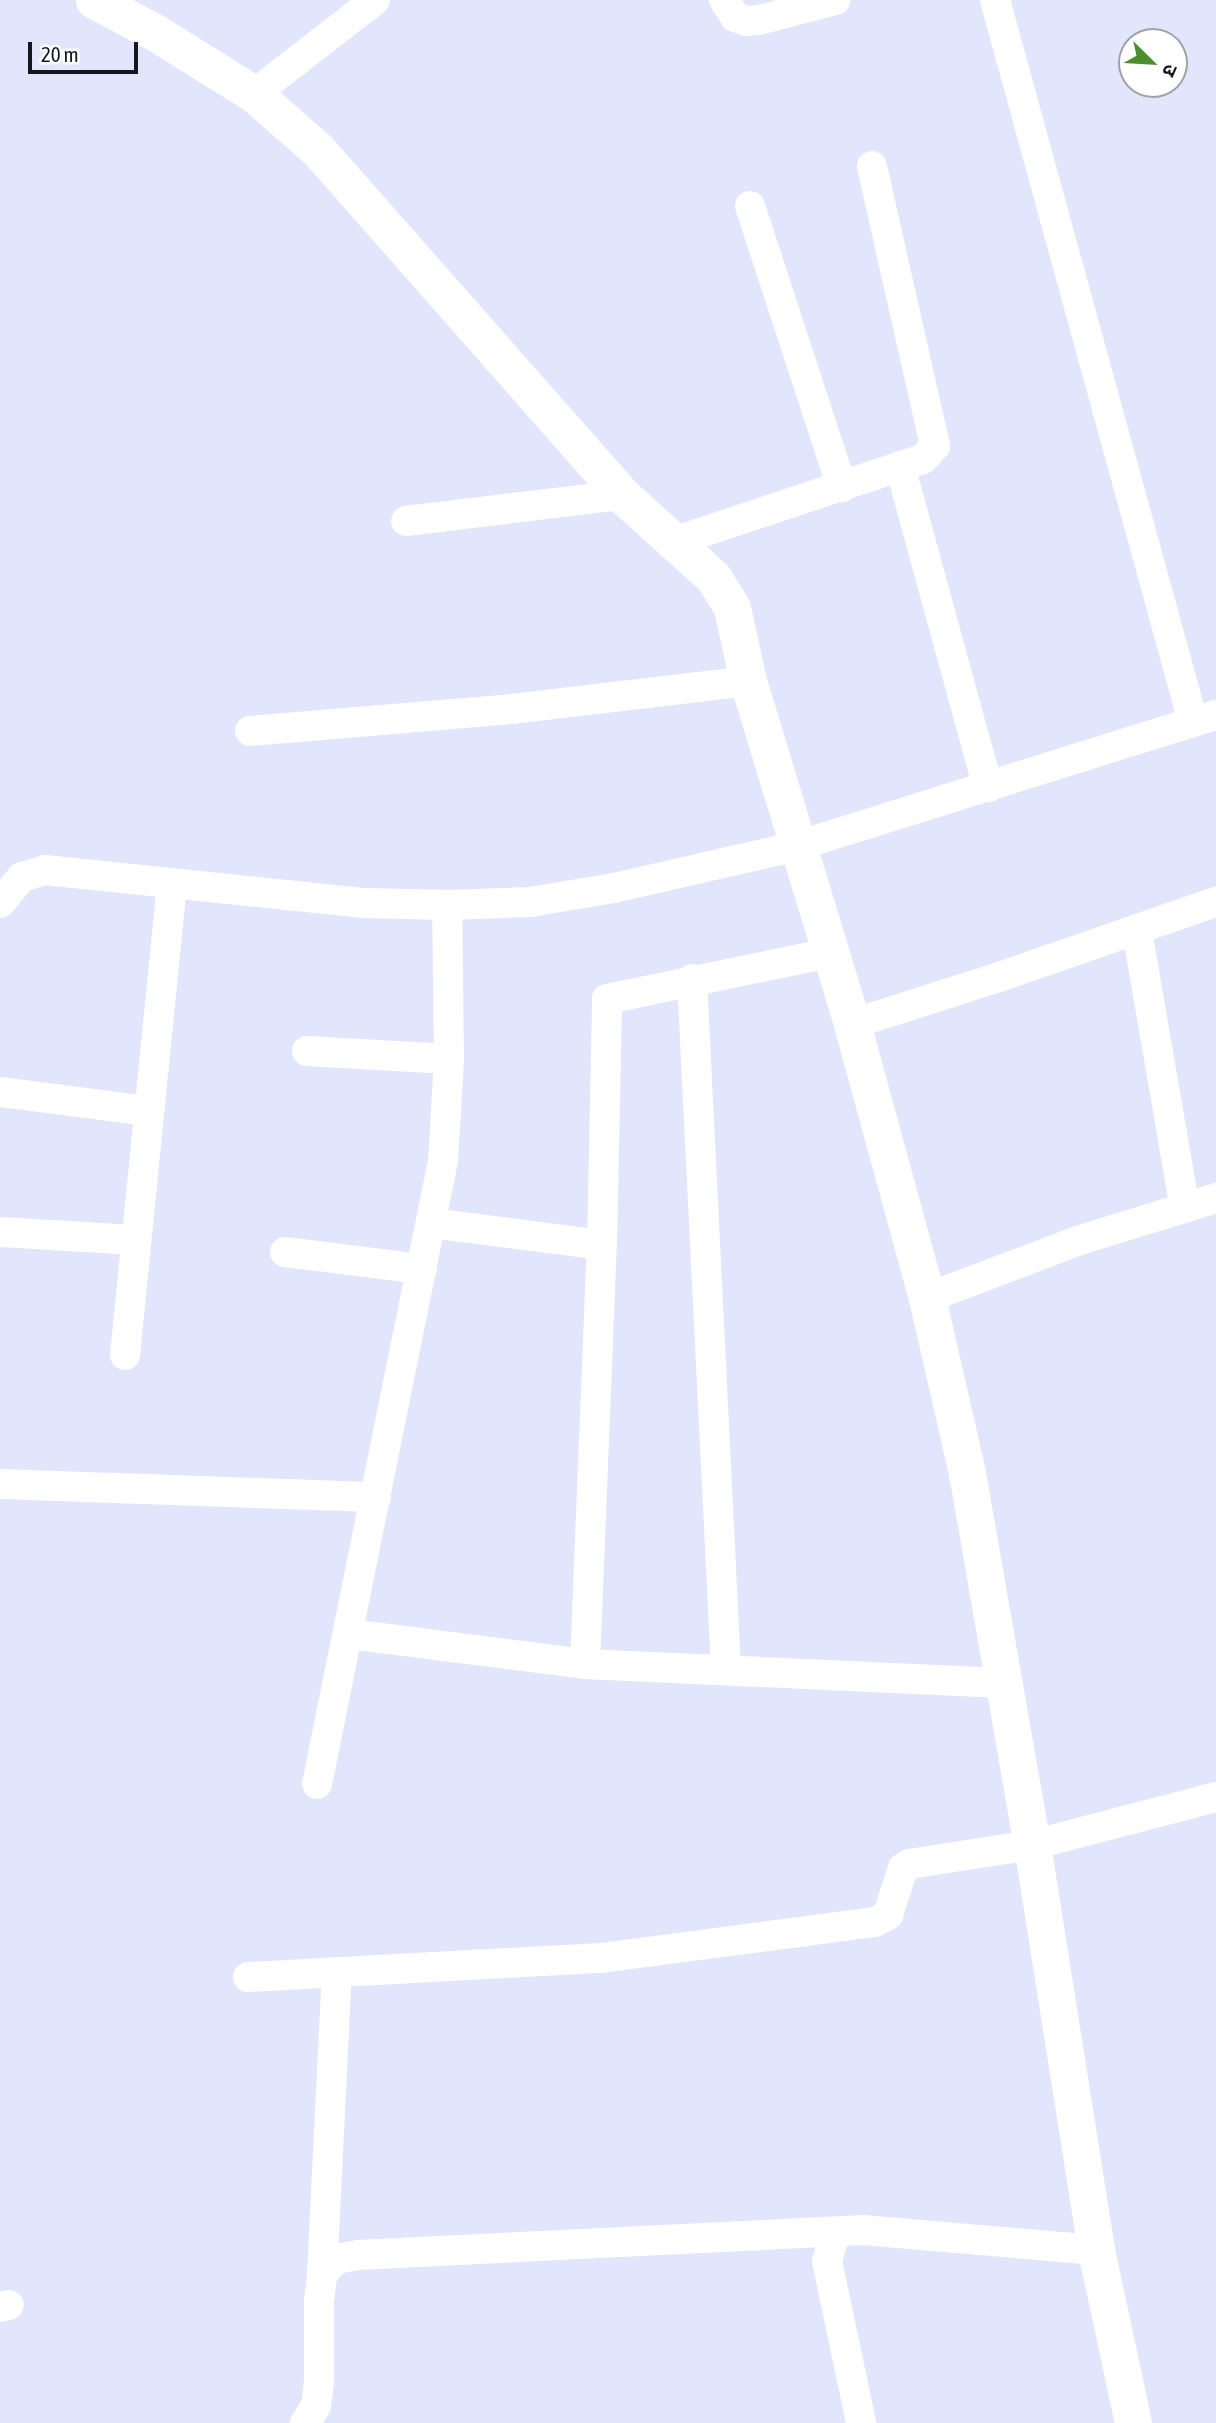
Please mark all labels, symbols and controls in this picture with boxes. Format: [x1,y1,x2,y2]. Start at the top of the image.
scale bar [32,28,142,72]
north arrow [1118,28,1188,98]
text: 20 m [41,42,79,66]
text: उ [1158,61,1183,80]

